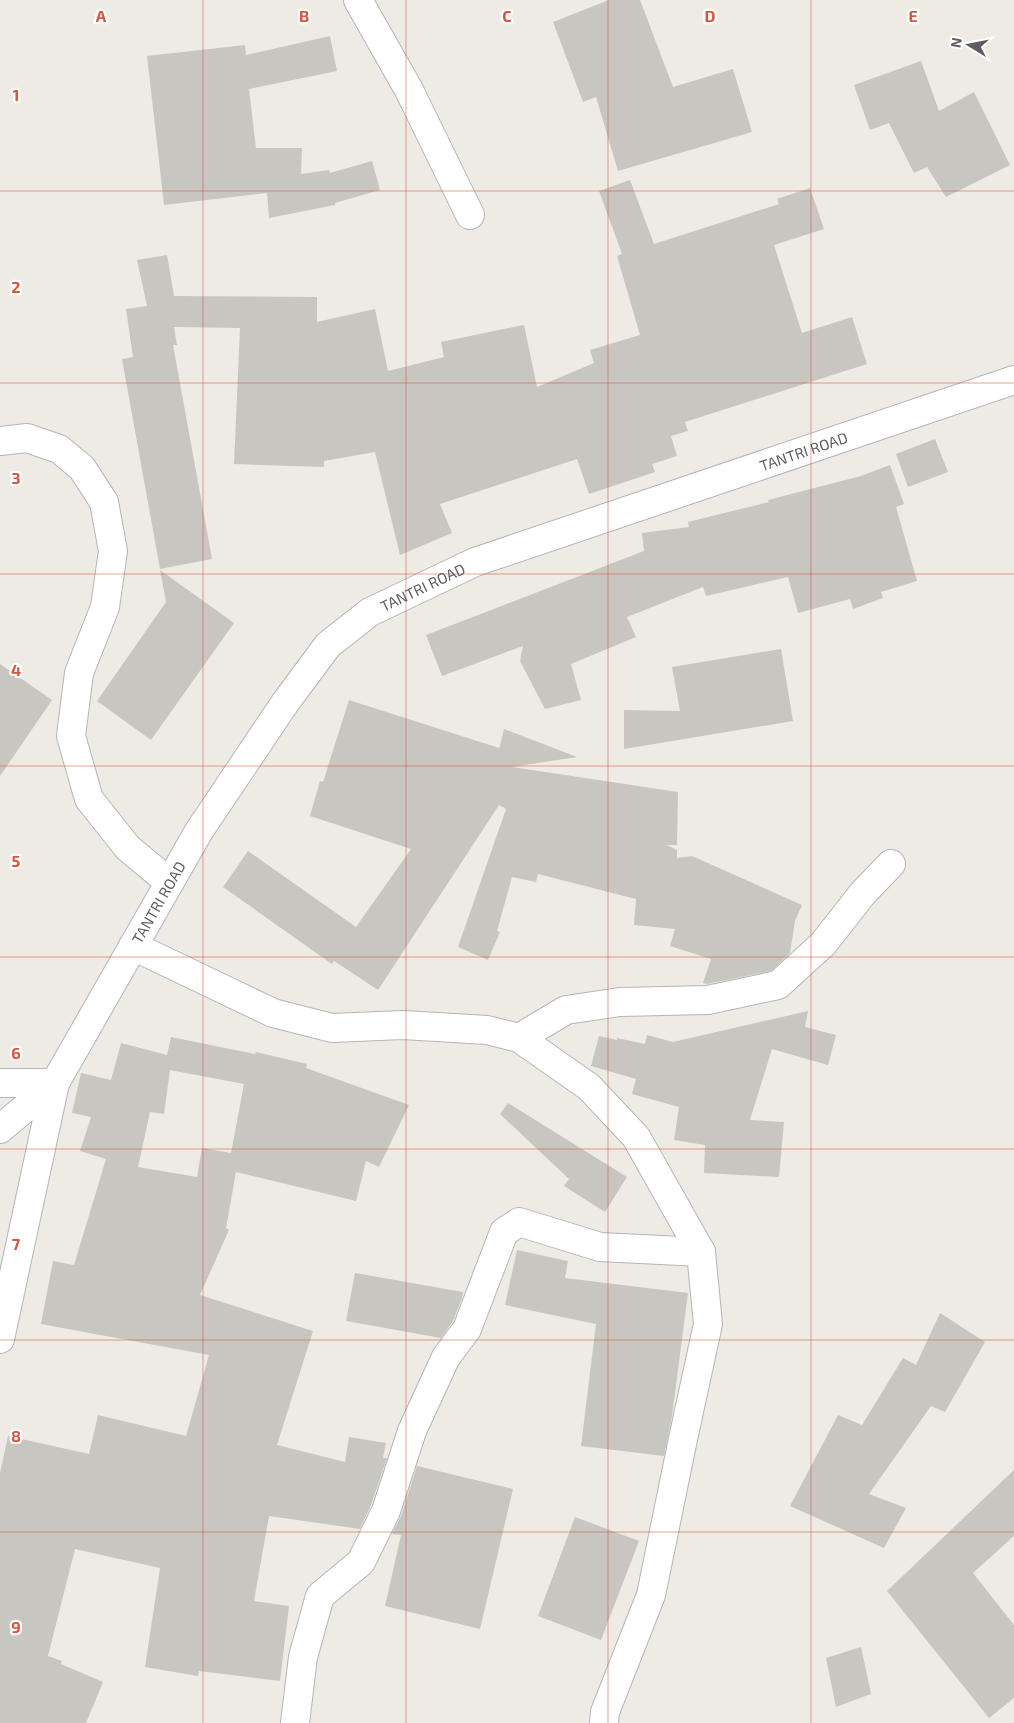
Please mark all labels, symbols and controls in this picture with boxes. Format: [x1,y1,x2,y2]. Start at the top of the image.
text: A [96,6,107,25]
text: B [299,6,309,25]
text: C [502,6,512,25]
text: D [705,6,716,25]
text: E [908,6,918,25]
north arrow [944,20,994,70]
text: N [946,36,965,49]
text: 1 [13,85,19,104]
text: 2 [11,277,21,296]
street label: TANTRI ROAD [757,428,850,474]
text: 3 [11,468,21,487]
street label: TANTRI ROAD [377,559,468,615]
text: 4 [11,660,21,679]
text: 5 [12,851,21,870]
street label: TANTRI ROAD [128,858,189,947]
text: 6 [11,1043,21,1062]
text: 7 [12,1234,21,1253]
text: 8 [11,1426,21,1445]
text: 9 [11,1617,21,1636]

